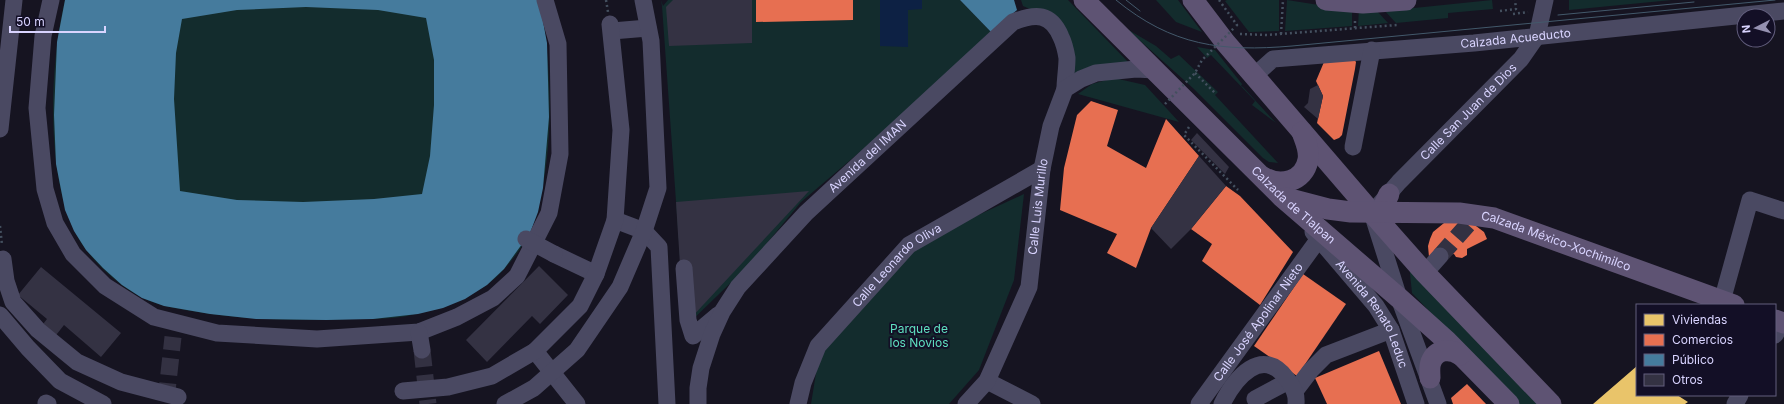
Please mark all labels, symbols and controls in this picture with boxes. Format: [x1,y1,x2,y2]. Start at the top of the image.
scale bar [10,8,105,34]
north arrow [1736,8,1776,48]
text: 50 m [16,14,45,29]
text: N [1739,24,1753,34]
street label: Calzada Acueducto [1460,25,1572,51]
street label: Calle San Juan de Dios [1417,60,1520,163]
street label: Avenida del IMAN [825,116,909,195]
street label: Calle Luis Murillo [1025,157,1051,255]
street label: Calzada de Tlalpan [1248,163,1339,247]
street label: Calzada México-Xochimilco [1480,208,1633,274]
street label: Calle Leonardo Oliva [849,220,944,310]
street label: Avenida Renato Leduc [1333,256,1411,370]
street label: Calle José Apolinar Nieto [1210,260,1306,384]
legend [1636,304,1776,396]
text: Viviendas [1672,312,1727,327]
park label: Parque de los Novios [890,321,949,350]
text: Comercios [1672,332,1733,347]
text: Público [1672,352,1714,367]
text: Otros [1672,372,1703,387]

